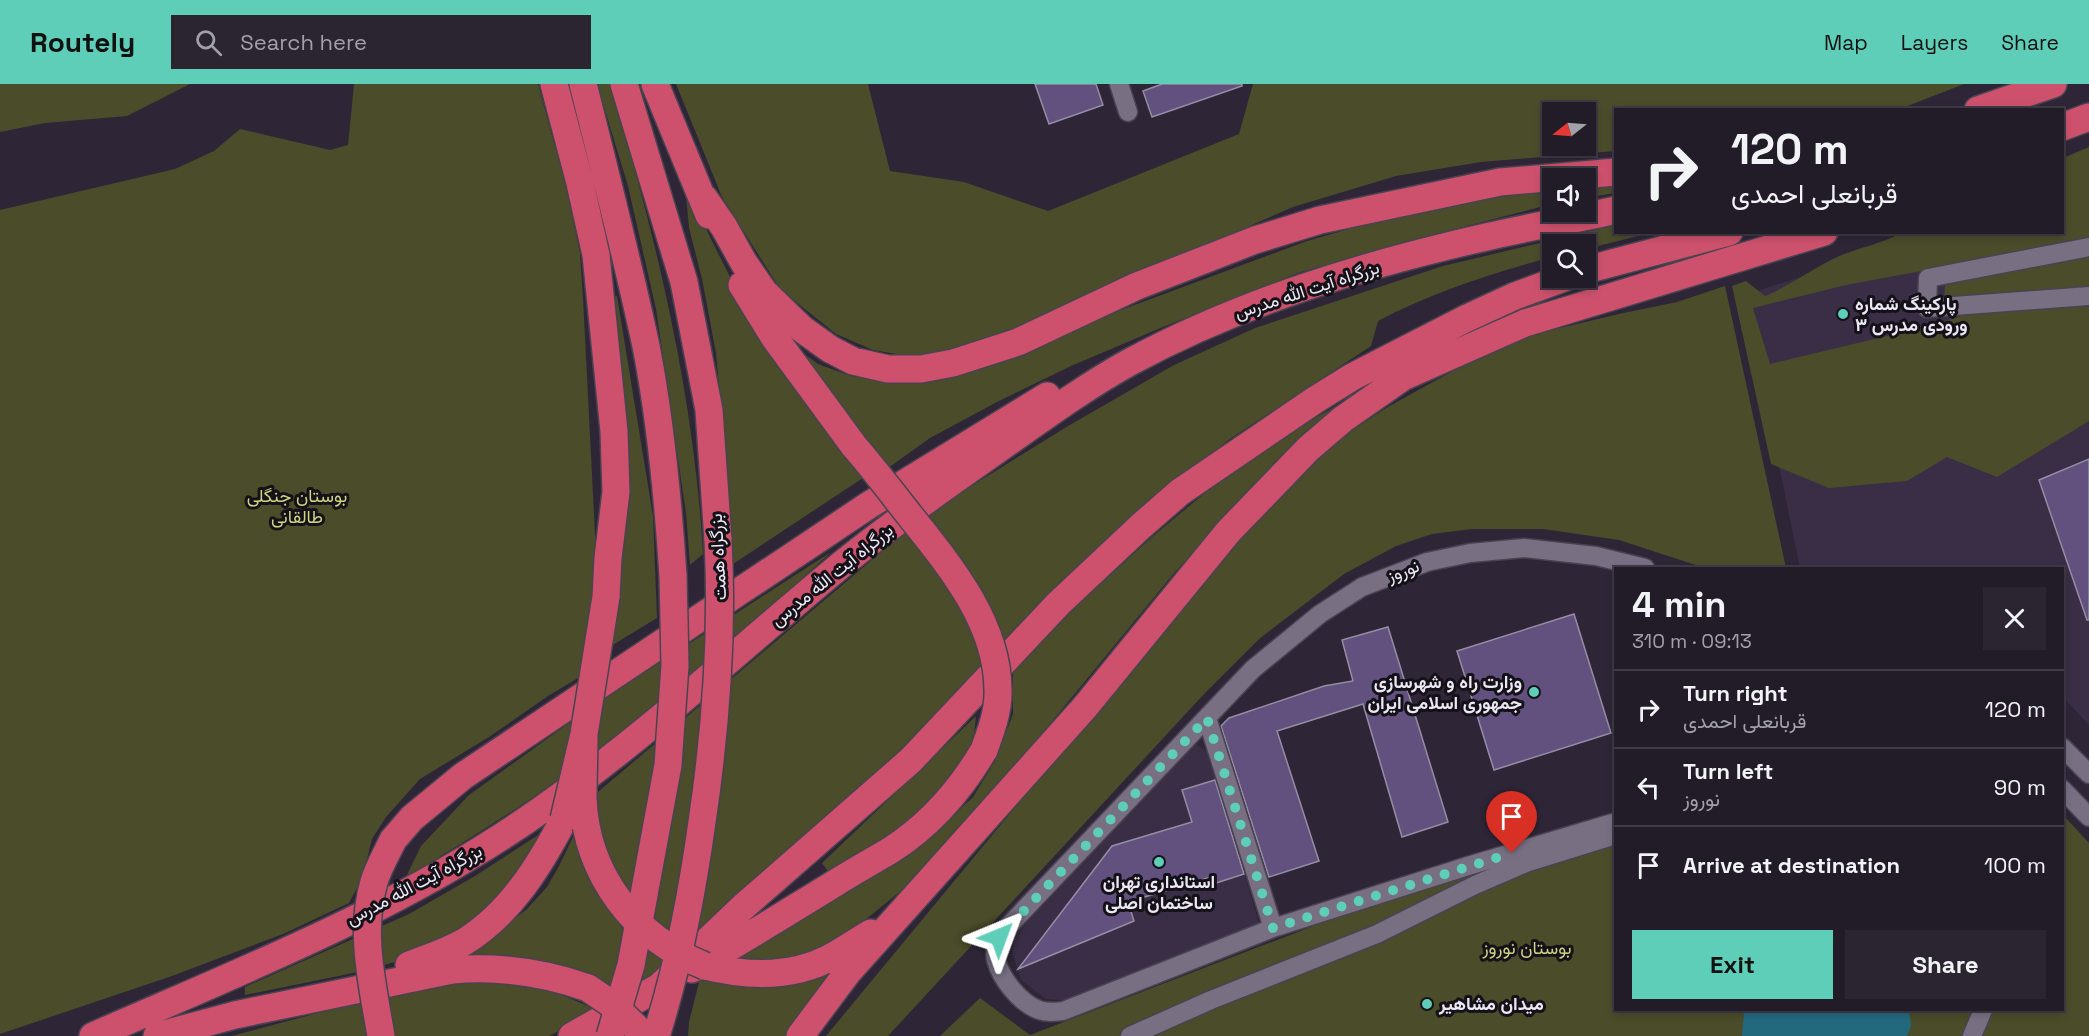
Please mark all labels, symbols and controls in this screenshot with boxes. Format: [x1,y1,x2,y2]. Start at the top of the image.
search box [171,15,591,69]
text: Routely [30,24,135,60]
icon: search [192,26,225,59]
text: Search here [240,28,367,56]
text: Map [1824,29,1868,56]
text: Layers [1901,29,1968,56]
text: Share [2001,29,2059,56]
north arrow [1542,102,1596,156]
map controls [1542,102,1596,288]
text: 120 m [1731,123,1849,176]
icon: right [1632,132,1710,210]
button: sound [1542,168,1596,222]
text: قربانعلی احمدی [1731,176,1898,211]
button: search [1542,234,1596,288]
street label: بزرگراه آیت الله مدرس [1231,255,1382,324]
place label: پارکینگ شماره ۳ ورودی مدرس [1855,292,1968,336]
marker: پارکینگ شماره ۳ ورودی مدرس [1836,307,1850,321]
park label: بوستان جنگلی طالقانی [247,484,347,528]
street label: بزرگراه همت [704,513,731,601]
street label: بزرگراه آیت الله مدرس [766,518,898,631]
street label: نوروز [1382,554,1422,588]
text: 4 min [1632,582,1727,628]
button: close [1983,587,2046,650]
text: 310 m · 09:13 [1632,628,1752,654]
place label: وزارت راه و شهرسازی جمهوری اسلامی ایران [1368,670,1522,714]
text: Turn right [1683,679,1788,707]
marker: وزارت راه و شهرسازی جمهوری اسلامی ایران [1527,685,1541,699]
icon: right [1632,693,1665,726]
text: 120 m [1985,695,2046,723]
text: قربانعلی احمدی [1683,708,1806,734]
text: Turn left [1683,757,1773,785]
icon: left [1632,771,1665,804]
text: 90 m [1994,773,2046,801]
text: نوروز [1683,786,1720,812]
pin [1486,791,1537,853]
icon: arrive [1495,800,1528,833]
street label: بزرگراه آیت الله مدرس [342,839,486,930]
icon: arrive [1632,849,1665,882]
text: Arrive at destination [1683,851,1900,879]
text: 100 m [1984,851,2046,879]
marker: استانداری تهران ساختمان اصلی [1152,855,1166,869]
place label: استانداری تهران ساختمان اصلی [1103,870,1215,914]
position arrow [967,905,1031,969]
button: Exit [1632,930,1833,999]
button: Share [1845,930,2046,999]
park label: بوستان نوروز [1481,936,1572,959]
place label: میدان مشاهیر [1438,992,1544,1015]
marker: میدان مشاهیر [1420,997,1434,1011]

